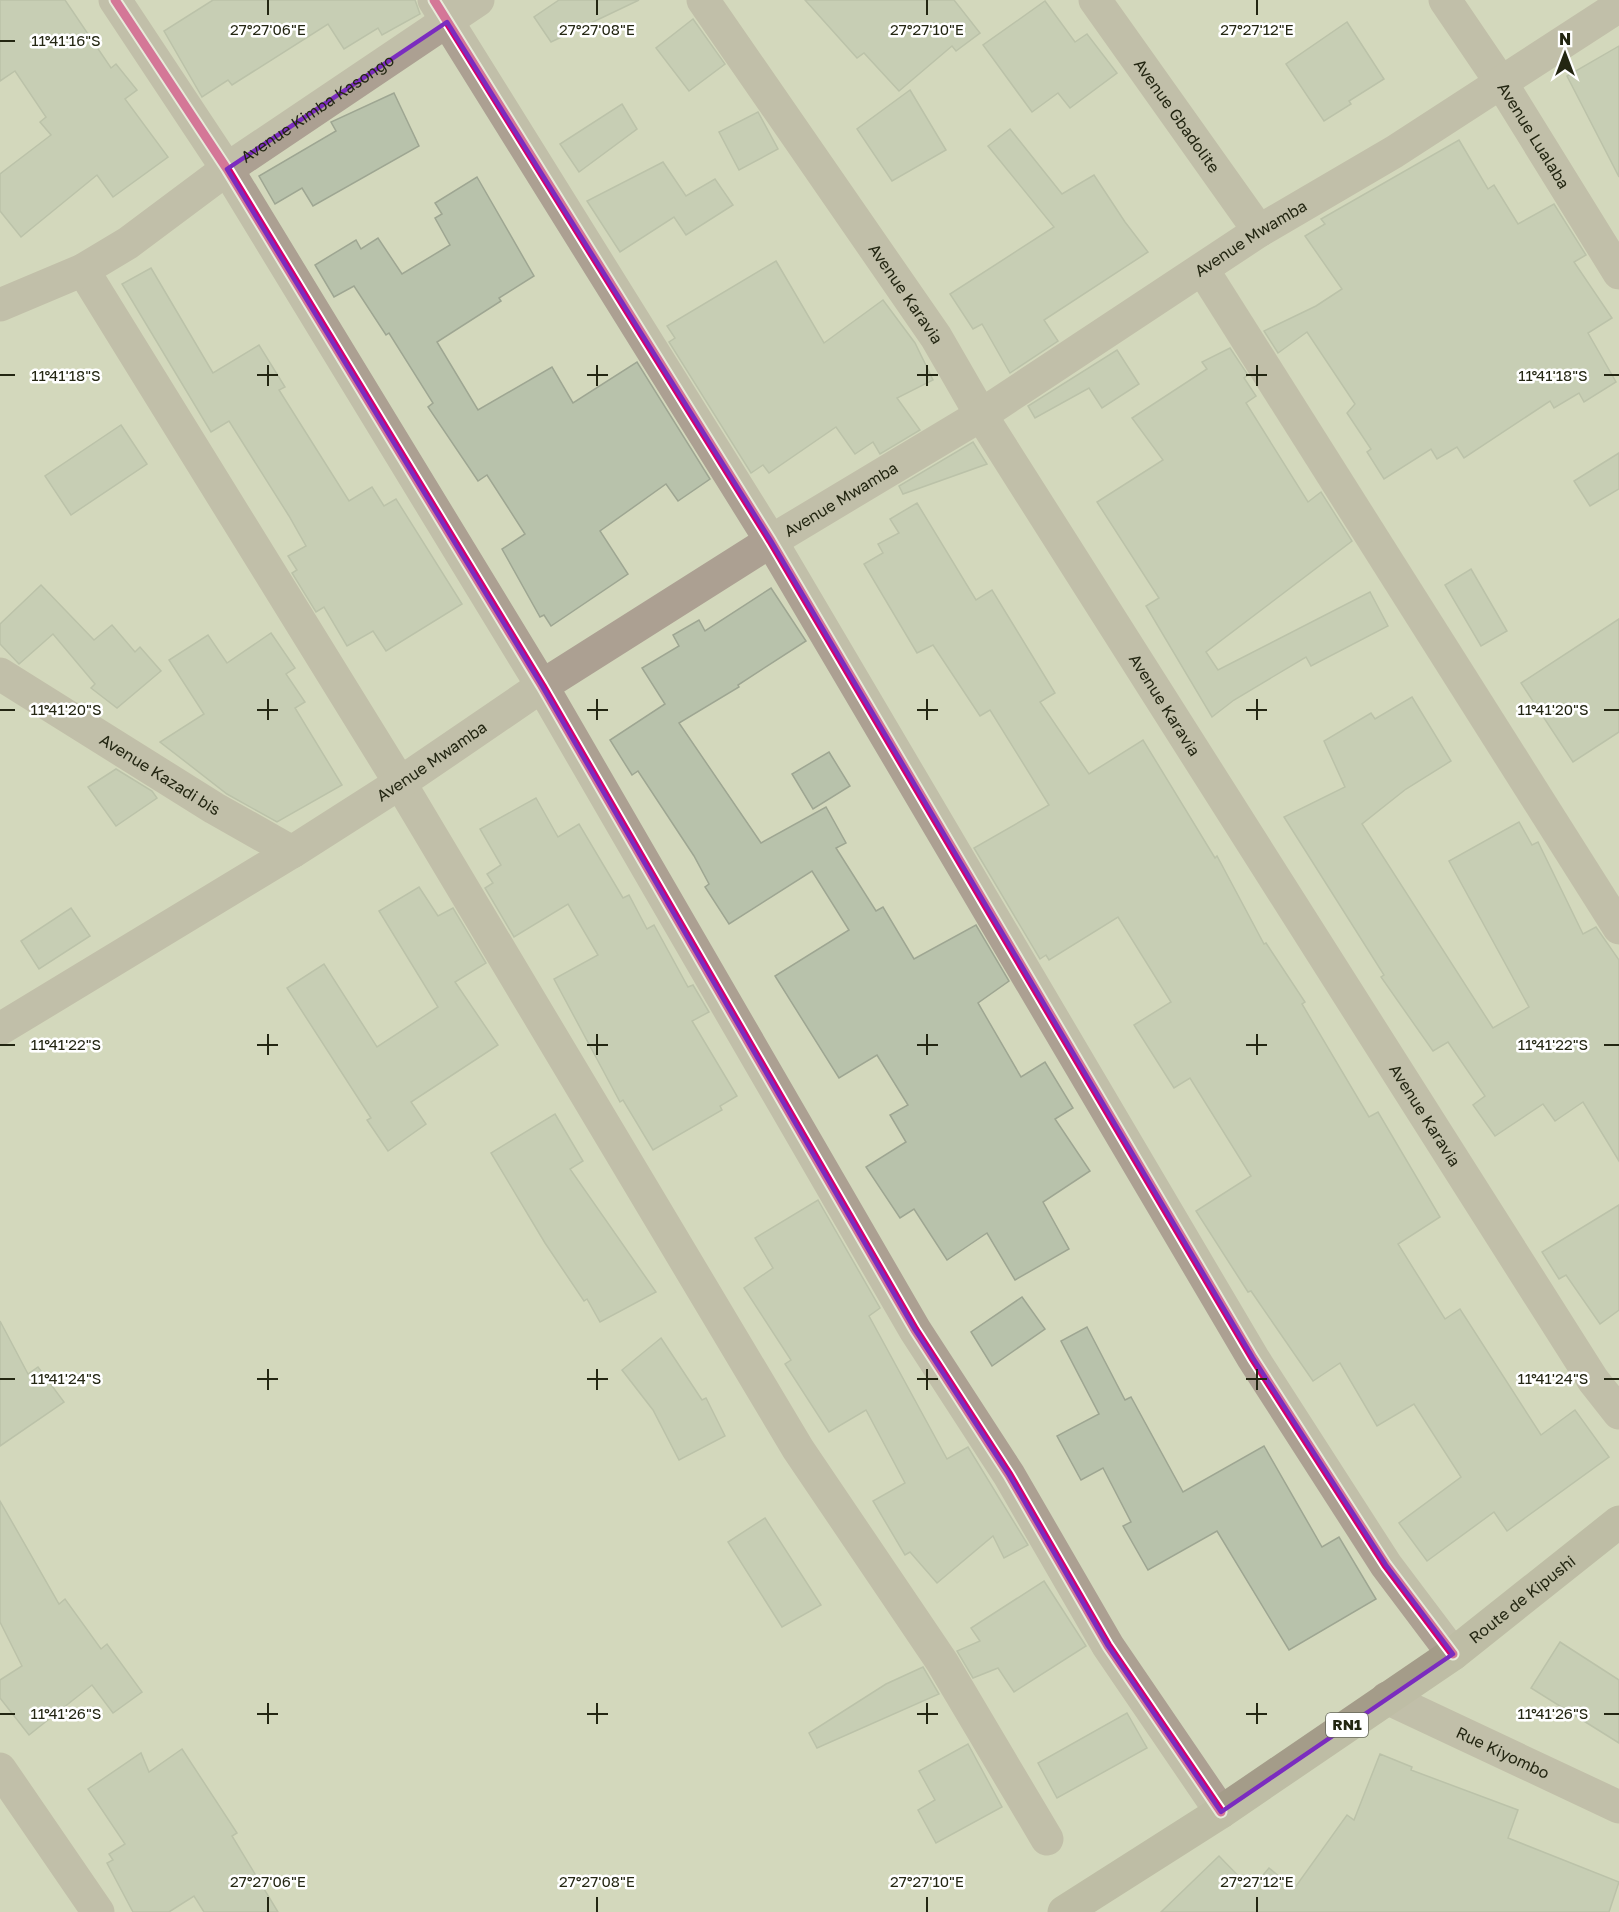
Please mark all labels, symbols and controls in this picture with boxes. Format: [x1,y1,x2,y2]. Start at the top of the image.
text: 27°27'06"E [230,20,306,38]
text: 27°27'08"E [559,20,635,38]
text: 27°27'10"E [890,20,964,38]
text: 27°27'12"E [1220,20,1294,38]
north arrow [1535,24,1595,84]
text: N [1559,29,1571,49]
text: 11°41'16"S [31,31,101,49]
street label: Avenue Kimba Kasongo [237,50,398,167]
street label: Avenue Gbadolite [1130,55,1225,177]
street label: Avenue Lualaba [1493,79,1574,192]
street label: Avenue Mwamba [1191,195,1310,281]
street label: Avenue Karavia [864,240,948,347]
text: 11°41'18"S [31,366,101,384]
text: 11°41'18"S [1518,366,1588,384]
street label: Avenue Mwamba [780,457,901,541]
street label: Avenue Karavia [1125,650,1205,760]
text: 11°41'20"S [30,700,102,718]
text: 11°41'20"S [1517,700,1589,718]
street label: Avenue Mwamba [373,717,491,805]
street label: Avenue Kazadi bis [96,729,224,820]
text: 11°41'22"S [31,1035,101,1053]
text: 11°41'22"S [1518,1035,1588,1053]
street label: Avenue Karavia [1385,1060,1465,1170]
text: 11°41'24"S [31,1369,101,1387]
text: 11°41'24"S [1518,1369,1588,1387]
street label: Route de Kipushi [1465,1551,1579,1648]
text: 11°41'26"S [31,1704,101,1722]
text: 11°41'26"S [1518,1704,1588,1722]
road number: RN1 [1326,1713,1368,1737]
street label: Rue Kiyombo [1453,1722,1553,1783]
text: 27°27'06"E [230,1872,306,1890]
text: 27°27'08"E [559,1872,635,1890]
text: 27°27'10"E [890,1872,964,1890]
text: 27°27'12"E [1220,1872,1294,1890]

